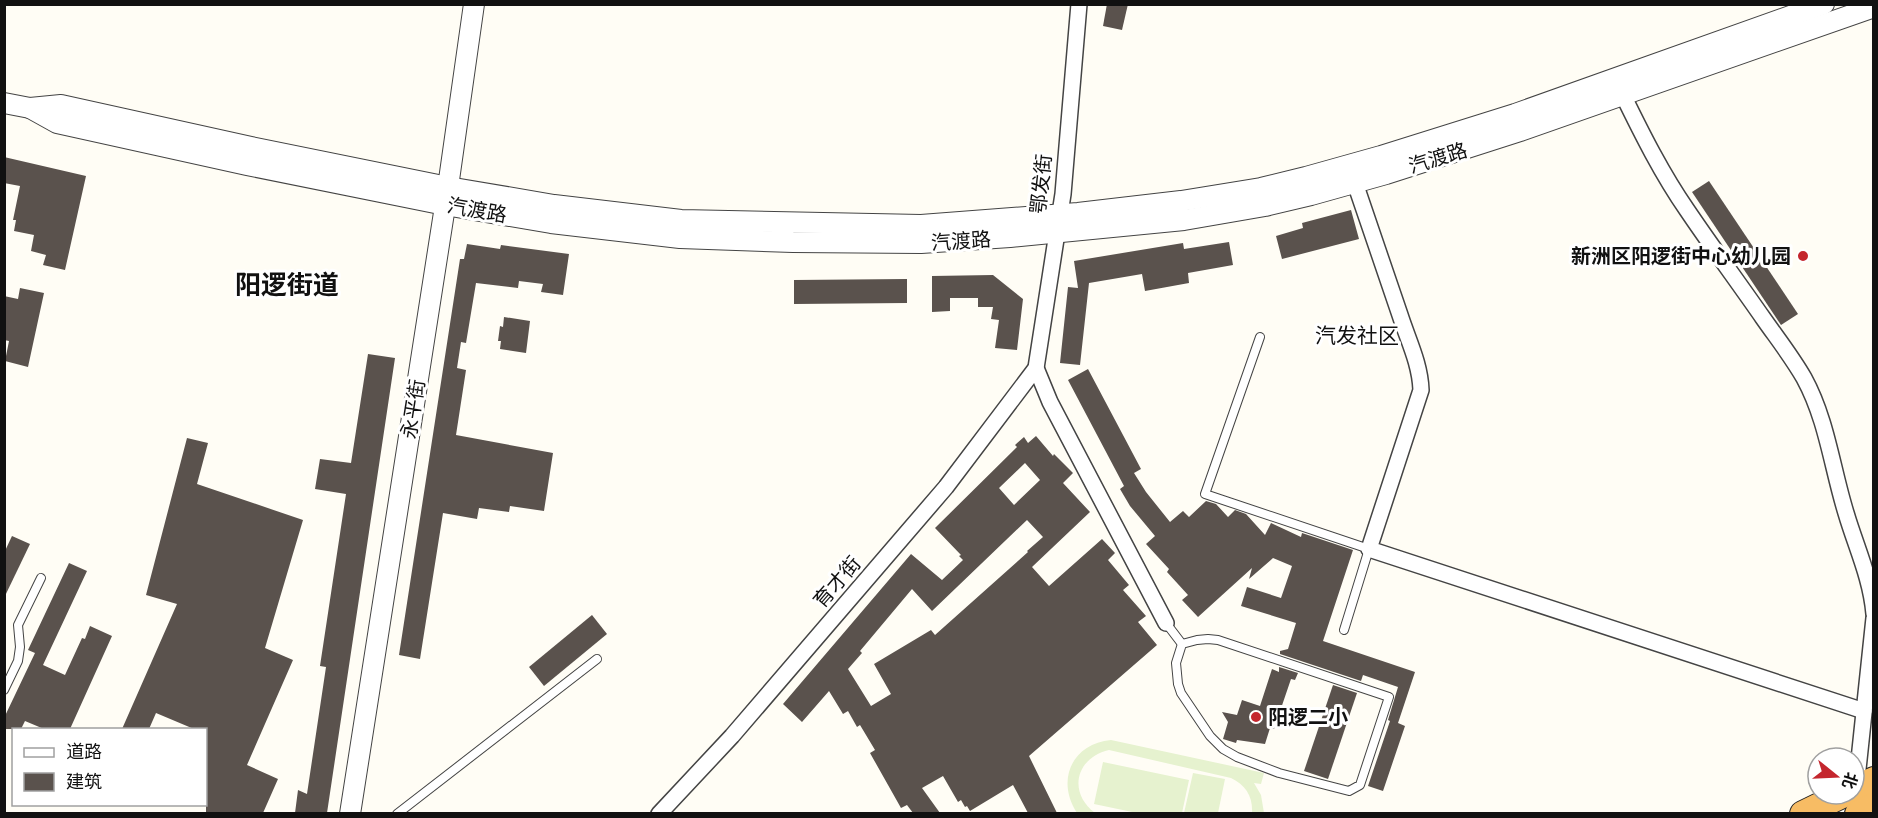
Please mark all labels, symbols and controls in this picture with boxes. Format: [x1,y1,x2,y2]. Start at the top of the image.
street label: 汽渡路 [1405,136,1470,179]
street label: 鄂发街 [1024,153,1057,215]
street label: 汽渡路 [445,191,509,228]
street label: 汽渡路 [930,225,992,256]
place label: 新洲区阳逻街中心幼儿园 [1571,242,1791,269]
marker: 新洲区阳逻街中心幼儿园 [1796,249,1810,263]
district label: 阳逻街道 [235,267,339,301]
district label: 汽发社区 [1315,321,1399,349]
street label: 永平街 [394,377,431,441]
street label: 育才街 [807,550,866,613]
place label: 阳逻二小 [1268,703,1348,730]
marker: 阳逻二小 [1249,710,1263,724]
legend [12,728,207,806]
text: 道路 [66,740,102,763]
north arrow [1806,746,1866,806]
text: 建筑 [66,770,102,793]
text: 北 [1838,770,1862,791]

